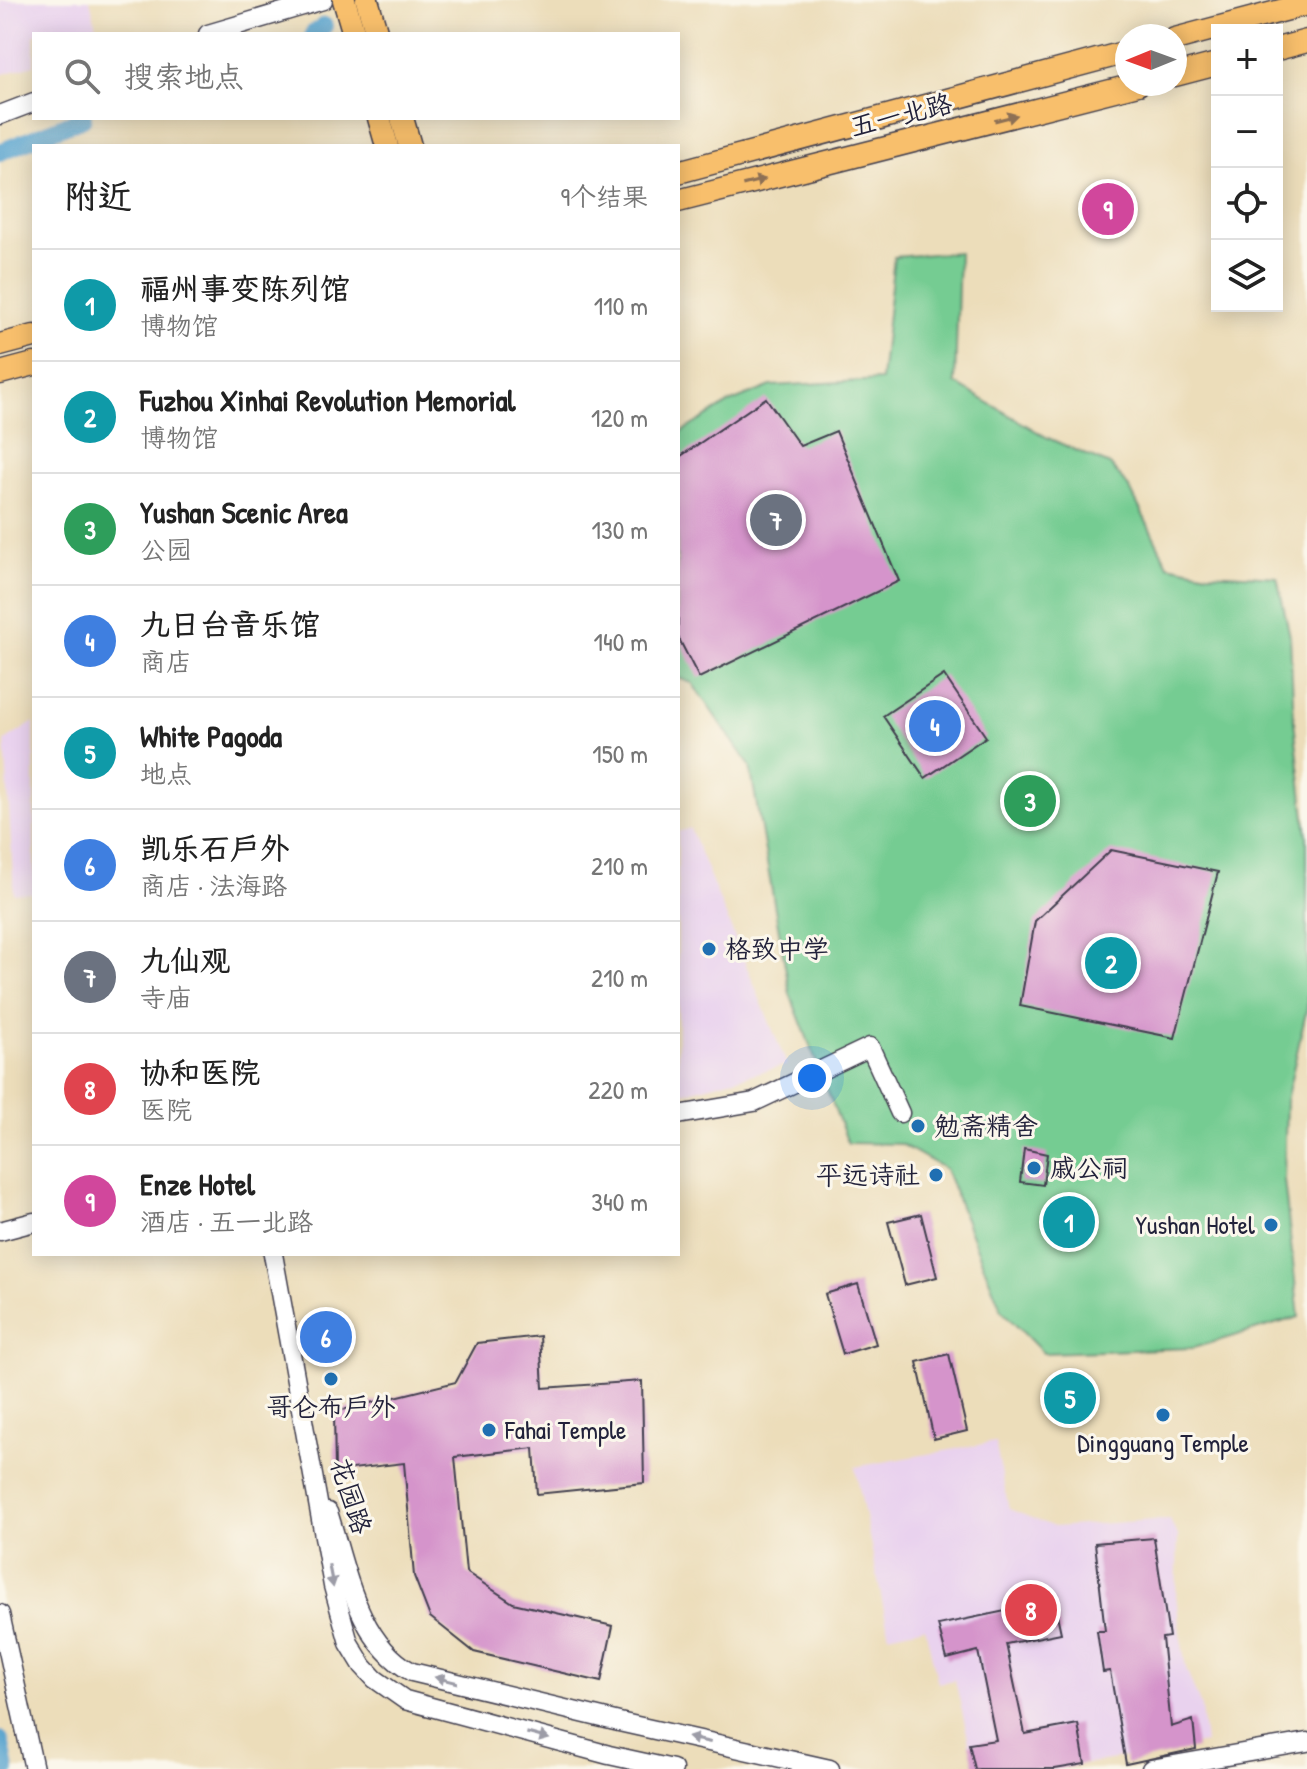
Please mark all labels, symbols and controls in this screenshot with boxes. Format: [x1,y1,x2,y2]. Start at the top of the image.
north arrow [1115,24,1187,96]
map controls [1211,24,1283,312]
button: + [1211,24,1283,96]
search box [32,32,680,120]
icon: search [60,54,104,98]
text: 搜索地点 [124,56,244,96]
street label: 五一北路 [846,85,956,144]
button: − [1211,96,1283,168]
one-way arrow [993,111,1018,123]
button: locate [1211,168,1283,240]
text: 附近 [64,173,132,219]
one-way arrow [741,175,766,187]
text: 9个结果 [560,179,648,214]
pin: 9 [1082,179,1134,239]
button: layers [1211,240,1283,312]
text: 福州事变陈列馆 [140,268,350,308]
text: 1 [85,288,95,323]
text: 110 m [594,288,648,323]
text: 博物馆 [140,308,218,343]
text: Fuzhou Xinhai Revolution Memorial [140,380,515,420]
text: 2 [84,400,96,435]
text: 120 m [591,400,648,435]
text: 博物馆 [140,420,218,455]
pin: 7 [750,490,802,550]
text: Yushan Scenic Area [140,492,348,532]
text: 3 [84,512,96,547]
text: 130 m [592,512,648,547]
text: 公园 [140,532,192,567]
text: 九日台音乐馆 [140,604,320,644]
text: 4 [85,624,95,659]
text: 140 m [594,624,648,659]
text: 商店 [140,644,192,679]
pin: 4 [909,696,961,756]
text: White Pagoda [140,716,282,756]
text: 5 [85,736,96,771]
text: 150 m [592,736,648,771]
text: 地点 [140,756,192,791]
pin: 3 [1004,771,1056,831]
text: 凯乐石户外 [140,828,290,868]
text: 6 [85,848,95,883]
text: 210 m [591,848,648,883]
text: 商店 · 法海路 [140,868,287,903]
place label: 格致中学 [725,931,829,966]
pin: 2 [1085,933,1137,993]
text: 九仙观 [140,940,230,980]
marker: 格致中学 [700,940,718,958]
text: 7 [84,960,96,995]
text: 210 m [591,960,648,995]
text: 寺庙 [140,980,192,1015]
text: 协和医院 [140,1052,260,1092]
your location [792,1058,832,1098]
text: 8 [84,1072,96,1107]
text: 220 m [588,1072,648,1107]
text: 医院 [140,1092,192,1127]
place label: 勉斋精舍 [934,1108,1038,1143]
marker: 勉斋精舍 [909,1117,927,1135]
place label: 戚公祠 [1050,1150,1128,1185]
place label: 平远诗社 [816,1157,920,1192]
marker: 戚公祠 [1025,1159,1043,1177]
text: Enze Hotel [140,1164,255,1204]
marker: 平远诗社 [927,1166,945,1184]
text: 9 [85,1184,95,1219]
text: 340 m [591,1184,648,1219]
pin: 1 [1043,1192,1095,1252]
text: 酒店 · 五一北路 [140,1204,313,1239]
place label: Yushan Hotel [1135,1207,1255,1242]
marker: Yushan Hotel [1262,1216,1280,1234]
pin: 6 [300,1307,352,1367]
pin: 5 [1044,1368,1096,1428]
marker: 哥仑布户外 [322,1370,340,1388]
place label: 哥仑布户外 [266,1389,396,1424]
marker: Dingguang Temple [1154,1406,1172,1424]
place label: Fahai Temple [504,1412,626,1447]
marker: Fahai Temple [480,1421,498,1439]
place label: Dingguang Temple [1077,1425,1249,1460]
street label: 花园路 [323,1453,380,1538]
one-way arrow [325,1564,338,1589]
pin: 8 [1005,1580,1057,1640]
one-way arrow [433,1673,458,1686]
one-way arrow [527,1730,551,1743]
one-way arrow [686,1733,711,1746]

